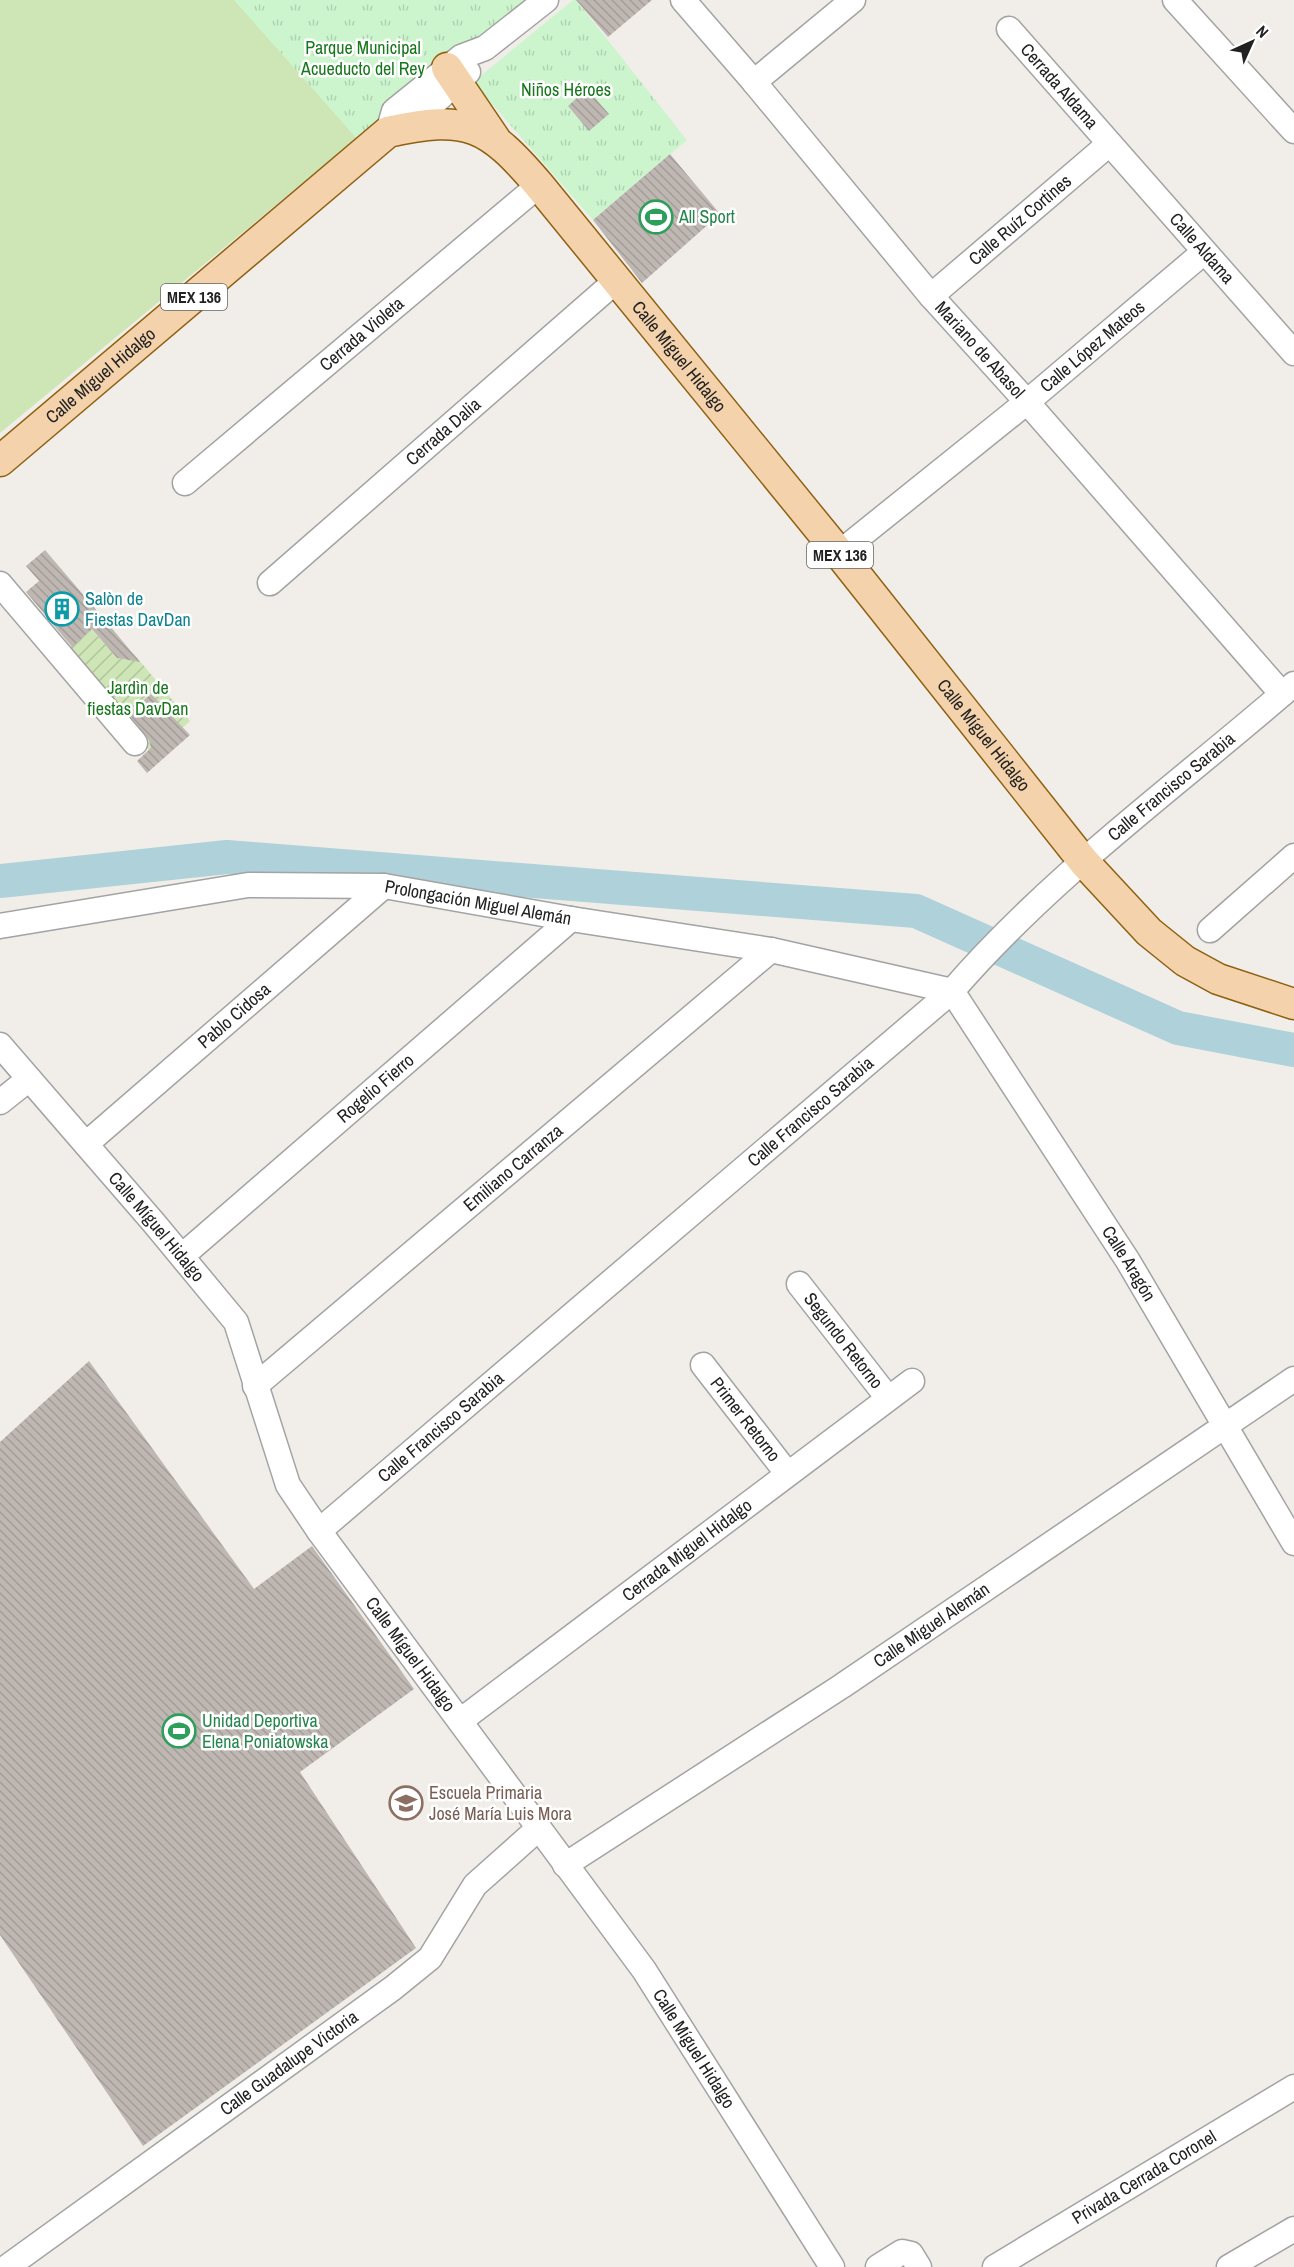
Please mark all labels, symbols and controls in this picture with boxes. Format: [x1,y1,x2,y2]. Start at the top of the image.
north arrow [1222,12,1282,72]
text: N [1251,20,1274,43]
park label: Parque Municipal Acueducto del Rey [300,35,426,81]
street label: Cerrada Aldama [1015,37,1104,134]
park label: Niños Héroes [521,77,611,102]
street label: Calle Ruíz Cortines [963,169,1076,271]
sports icon: All Sport [638,199,674,235]
place label: All Sport [678,204,735,229]
street label: Calle Aldama [1164,207,1240,289]
road number: MEX 136 [161,284,227,310]
street label: Cerrada Violeta [314,291,409,377]
street label: Calle López Mateos [1034,294,1150,398]
street label: Calle Míguel Hidalgo [626,295,732,417]
street label: Mariano de Abasol [930,296,1031,404]
street label: Calle Míguel Hidalgo [40,321,161,429]
street label: Cerrada Dalia [400,392,486,471]
road number: MEX 136 [807,542,873,568]
place label: Salòn de Fiestas DavDan [85,586,191,632]
building icon: Salòn de Fiestas DavDan [44,591,80,627]
street label: Calle Míguel Hidalgo [932,674,1036,797]
park label: Jardìn de fiestas DavDan [88,675,188,721]
street label: Calle Francisco Sarabia [1102,726,1240,847]
street label: Prolongación Miguel Alemán [383,873,573,931]
street label: Pablo Cidosa [192,977,276,1054]
street label: Rogelio Fierro [331,1048,419,1128]
street label: Calle Francisco Sarabia [742,1050,879,1172]
street label: Emiliano Carranza [458,1118,568,1217]
street label: Calle Míguel Hidalgo [103,1166,211,1287]
street label: Calle Aragón [1096,1221,1162,1306]
street label: Segundo Retorno [798,1287,889,1394]
street label: Calle Francisco Sarabia [372,1366,509,1488]
street label: Primer Retorno [705,1372,787,1467]
street label: Cerrada Miguel Hidalgo [616,1493,757,1607]
street label: Calle Miguel Alemán [868,1576,994,1673]
street label: Calle Míguel Hidalgo [360,1592,462,1717]
place label: Unidad Deportiva Elena Poniatowska [202,1708,328,1754]
sports icon: Unidad Deportiva Elena Poniatowska [161,1713,197,1749]
place label: Escuela Primaria José María Luis Mora [429,1780,572,1826]
school or university icon: Escuela Primaria José María Luis Mora [388,1785,424,1821]
street label: Calle Míguel Hidalgo [647,1984,742,2113]
street label: Calle Guadalupe Victoria [215,2004,363,2121]
street label: Privada Cerrada Coronel [1067,2124,1221,2230]

